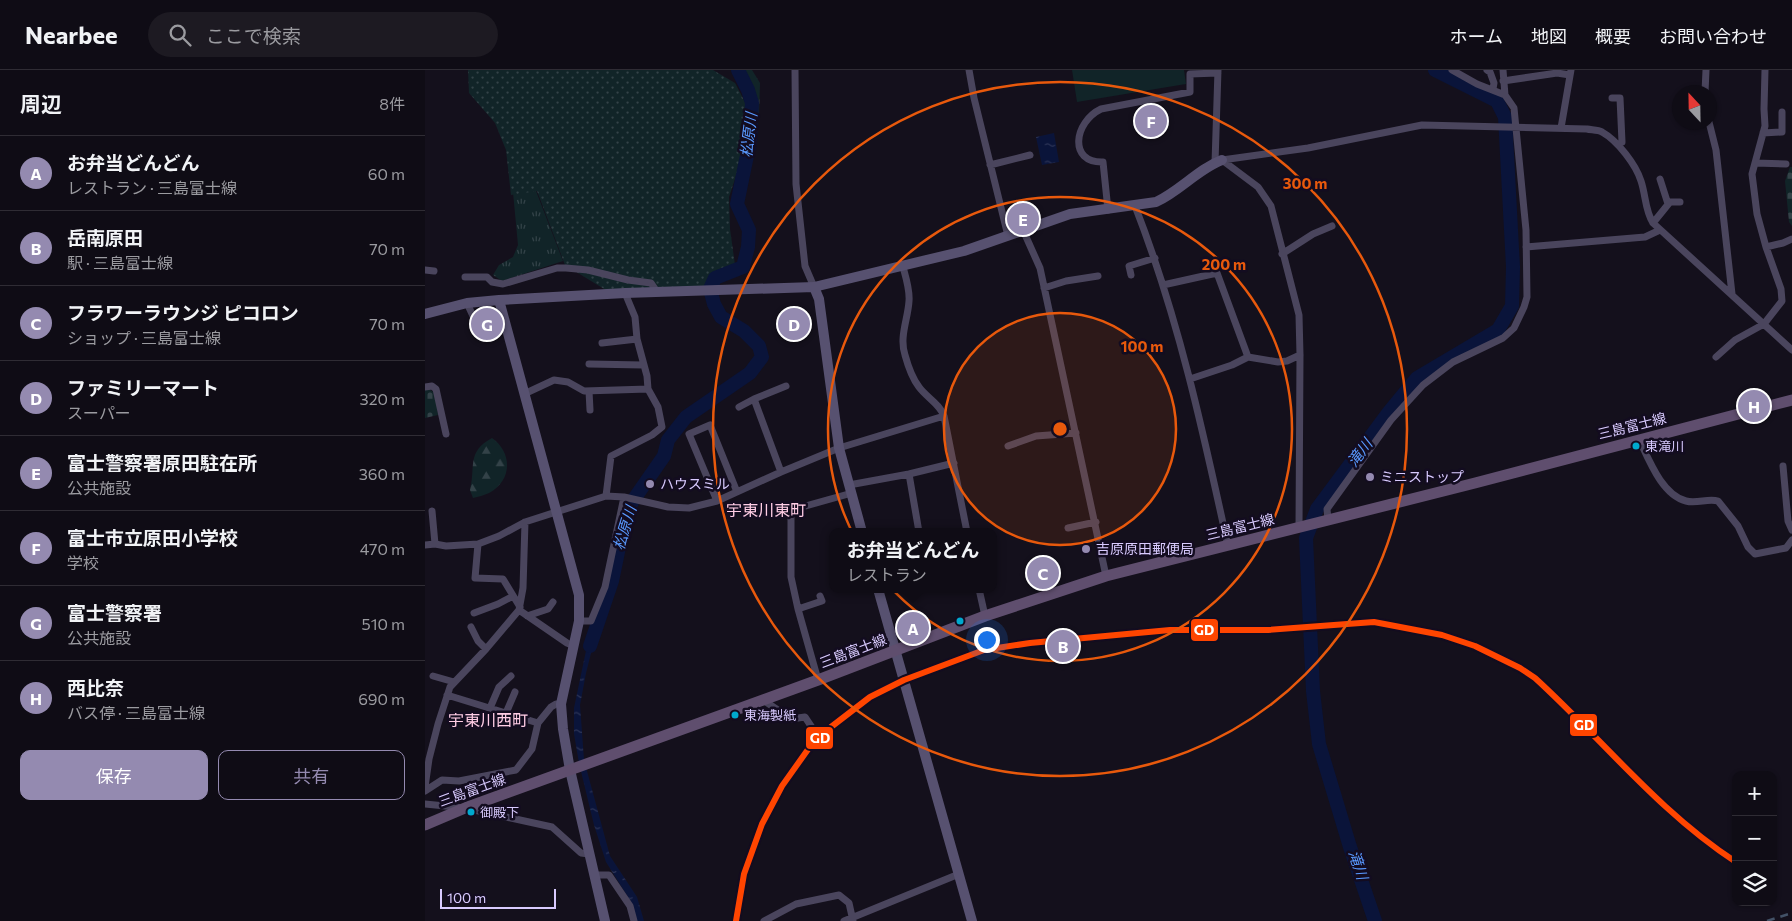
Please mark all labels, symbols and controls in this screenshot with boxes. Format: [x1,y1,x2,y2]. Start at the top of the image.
search box [148,12,498,57]
text: Nearbee [25,20,118,49]
icon: search [166,21,194,49]
text: ここで検索 [206,24,301,47]
text: ホーム [1450,25,1503,47]
text: 地図 [1531,25,1567,47]
text: 概要 [1595,25,1631,47]
text: お問い合わせ [1659,25,1767,47]
north arrow [1672,85,1717,130]
text: 周辺 [20,91,62,116]
text: 8件 [379,94,405,113]
pin: F [1135,102,1167,140]
water label: 松原川 [736,109,760,158]
text: お弁当どんどん [67,151,199,174]
text: A [30,164,42,183]
text: 60 m [368,164,405,183]
text: 300 m [1283,174,1327,192]
text: レストラン · 三島富士線 [67,178,237,197]
pin: E [1007,200,1039,238]
text: 岳南原田 [67,226,143,249]
text: B [31,239,41,258]
text: 70 m [369,239,405,258]
text: 駅 · 三島富士線 [67,253,173,272]
text: 200 m [1202,255,1246,273]
text: フラワーラウンジ ピコロン [67,301,299,324]
pin: G [471,305,503,343]
pin: D [778,305,810,343]
text: C [31,314,41,333]
text: 70 m [369,314,405,333]
text: ショップ · 三島富士線 [67,328,221,347]
text: 100 m [1121,337,1163,355]
text: ファミリーマート [67,376,219,399]
pin: H [1738,387,1770,425]
text: D [30,389,42,408]
text: 320 m [360,389,405,408]
text: スーパー [67,403,131,422]
street label: 三島富士線 [1596,409,1668,442]
centre of rings [1051,420,1069,438]
water label: 滝川 [1343,433,1377,470]
place label: 東滝川 [1645,438,1684,454]
marker: 東滝川 [1631,441,1641,451]
text: 富士警察署原田駐在所 [67,451,257,474]
text: E [31,464,41,483]
text: 360 m [359,464,405,483]
place label: ミニストップ [1380,468,1464,485]
marker: ミニストップ [1364,471,1376,483]
place label: ハウスミル [660,475,730,492]
text: 公共施設 [67,478,131,497]
marker: ハウスミル [644,478,656,490]
district label: 宇東川東町 [726,500,806,519]
water label: 松原川 [609,502,640,552]
street label: 三島富士線 [1204,510,1276,543]
text: 富士市立原田小学校 [67,526,238,549]
popup [829,528,997,593]
text: お弁当どんどん [847,538,979,561]
text: F [31,539,41,558]
text: 470 m [360,539,405,558]
place label: 吉原原田郵便局 [1096,540,1194,557]
marker: 吉原原田郵便局 [1080,543,1092,555]
text: 学校 [67,553,99,572]
pin: C [1027,554,1059,592]
text: レストラン [847,565,927,584]
text: 富士警察署 [67,601,162,624]
pin: A [897,609,929,647]
text: G [30,614,42,633]
text: 510 m [362,614,405,633]
unlabelled marker [955,616,965,626]
line badge: GD [1190,618,1219,642]
text: GD [1194,621,1214,638]
your location [974,627,1000,653]
pin: B [1047,627,1079,665]
text: 公共施設 [67,628,131,647]
street label: 三島富士線 [817,630,889,671]
text: 西比奈 [67,676,124,699]
text: H [30,689,42,708]
text: 690 m [358,689,405,708]
text: バス停 · 三島富士線 [67,703,205,722]
place label: 東海製紙 [744,707,796,723]
district label: 宇東川西町 [448,710,528,729]
marker: 東海製紙 [730,710,740,720]
line badge: GD [1569,713,1598,737]
text: GD [1574,716,1594,733]
line badge: GD [805,726,834,750]
text: GD [810,729,830,746]
button: 保存 [20,750,208,800]
button: 共有 [218,750,405,800]
street label: 三島富士線 [436,770,508,809]
map controls [1732,771,1777,906]
button: + [1732,771,1777,816]
place label: 御殿下 [480,804,519,820]
marker: 御殿下 [466,807,476,817]
button: − [1732,816,1777,861]
water label: 滝川 [1346,848,1373,884]
button: layers [1732,861,1777,906]
scale bar [440,886,556,909]
text: 100 m [447,889,486,906]

